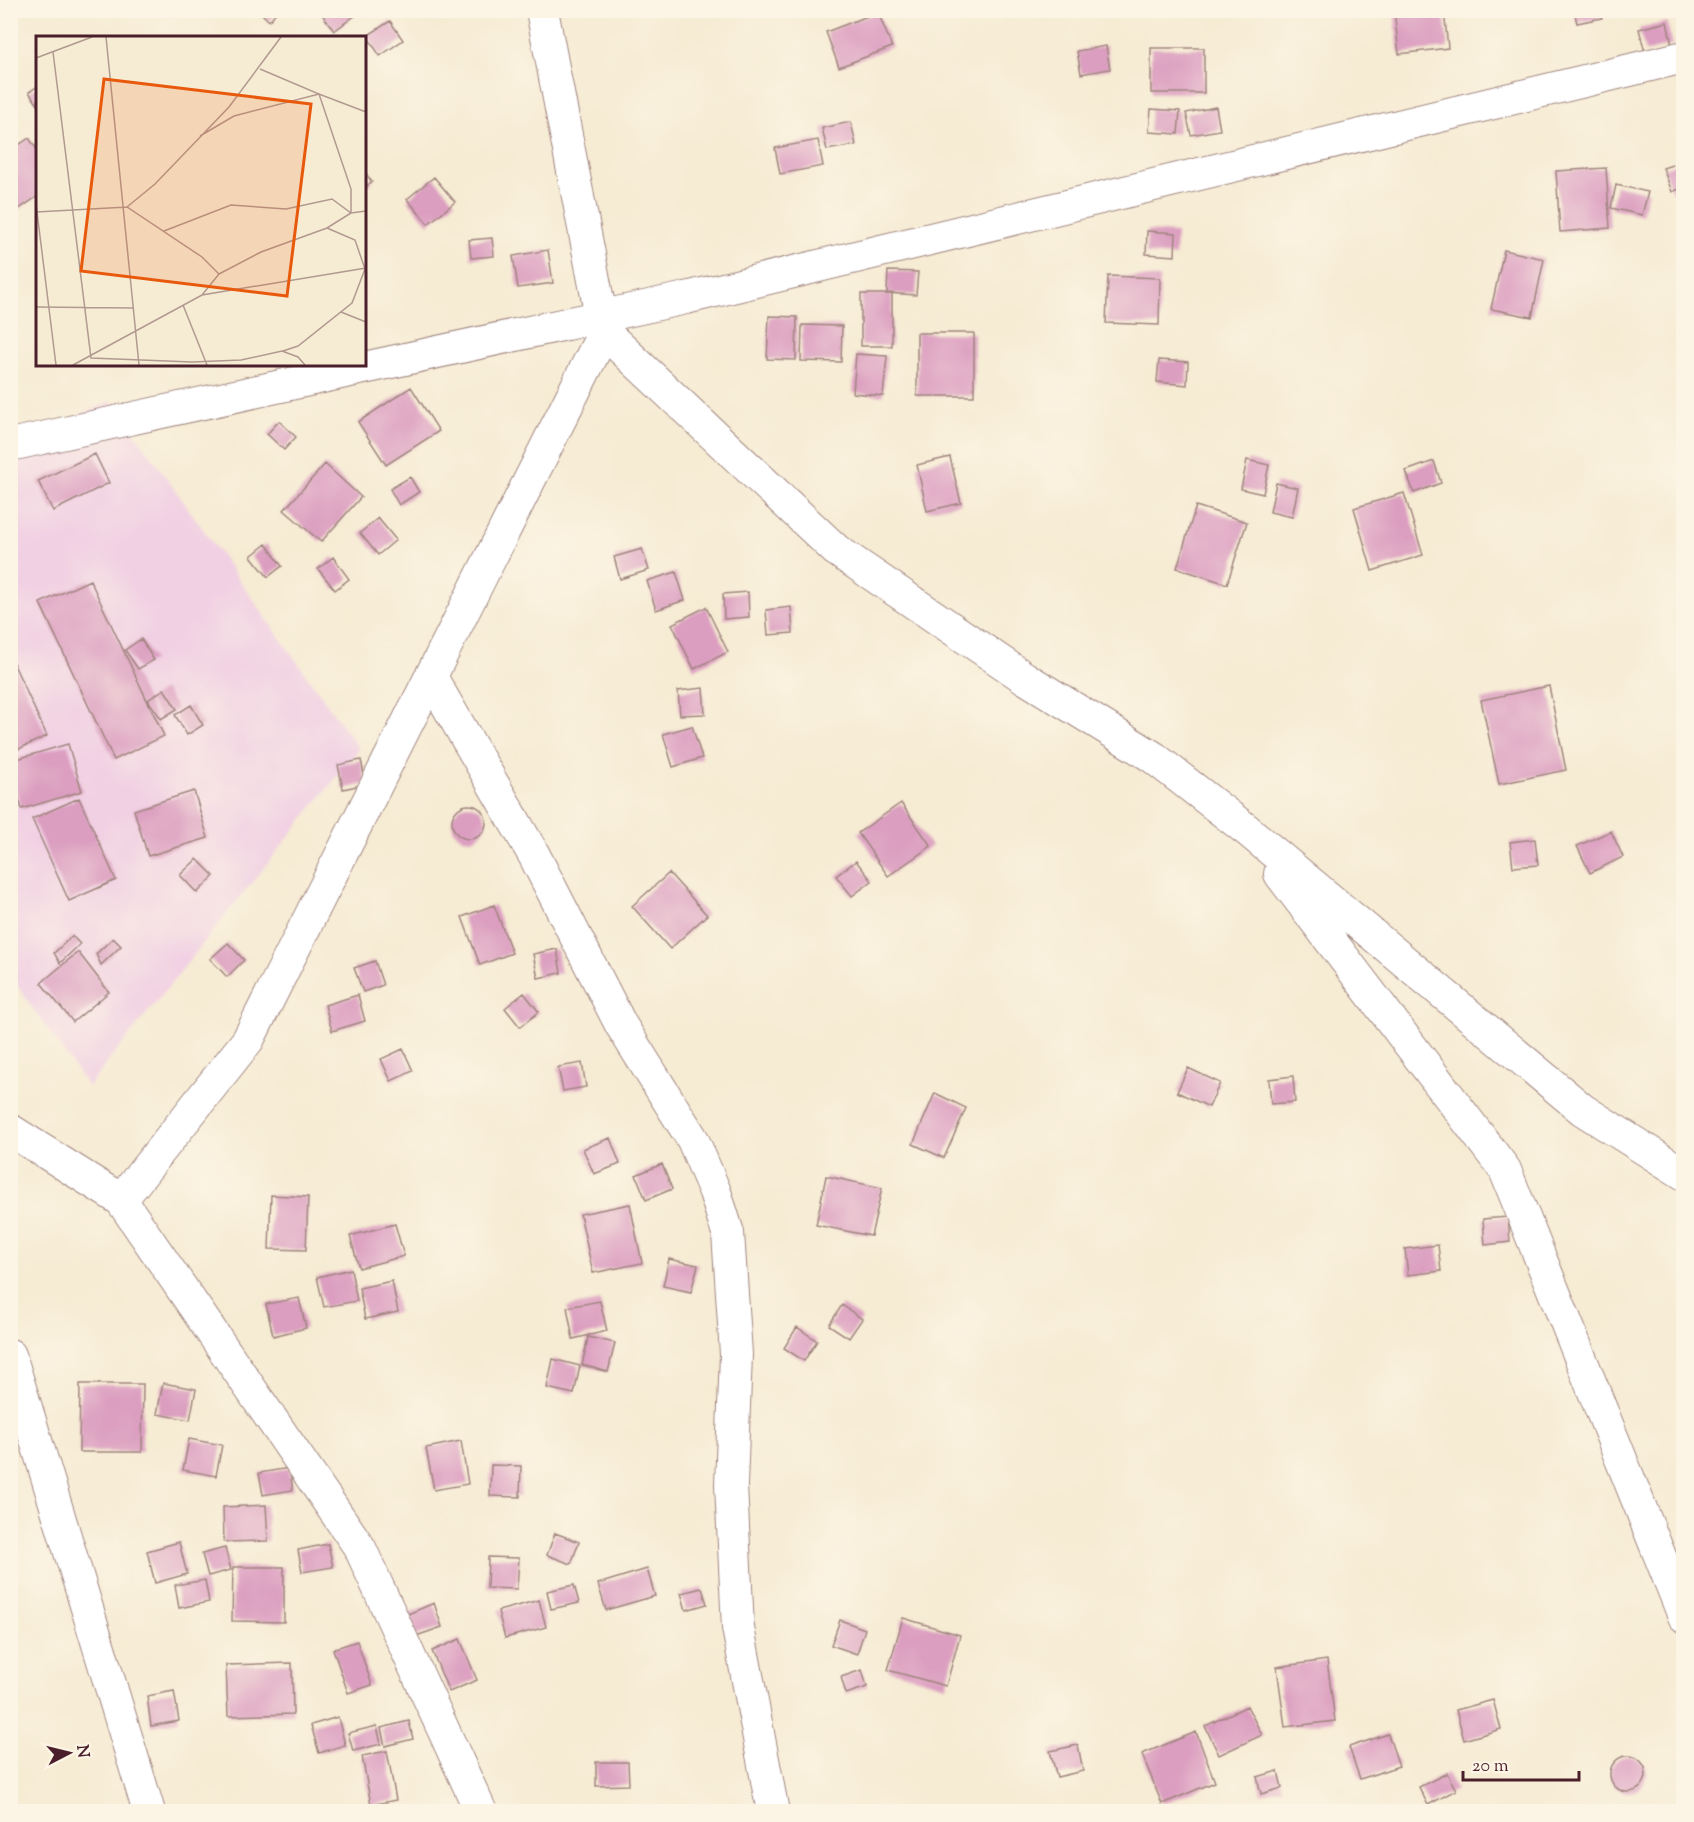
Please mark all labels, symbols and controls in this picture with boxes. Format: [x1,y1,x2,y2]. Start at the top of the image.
inset map [36,36,366,366]
north arrow [39,1723,99,1783]
text: N [69,1744,94,1759]
scale bar [1463,1744,1578,1782]
text: 20 m [1472,1754,1509,1780]

